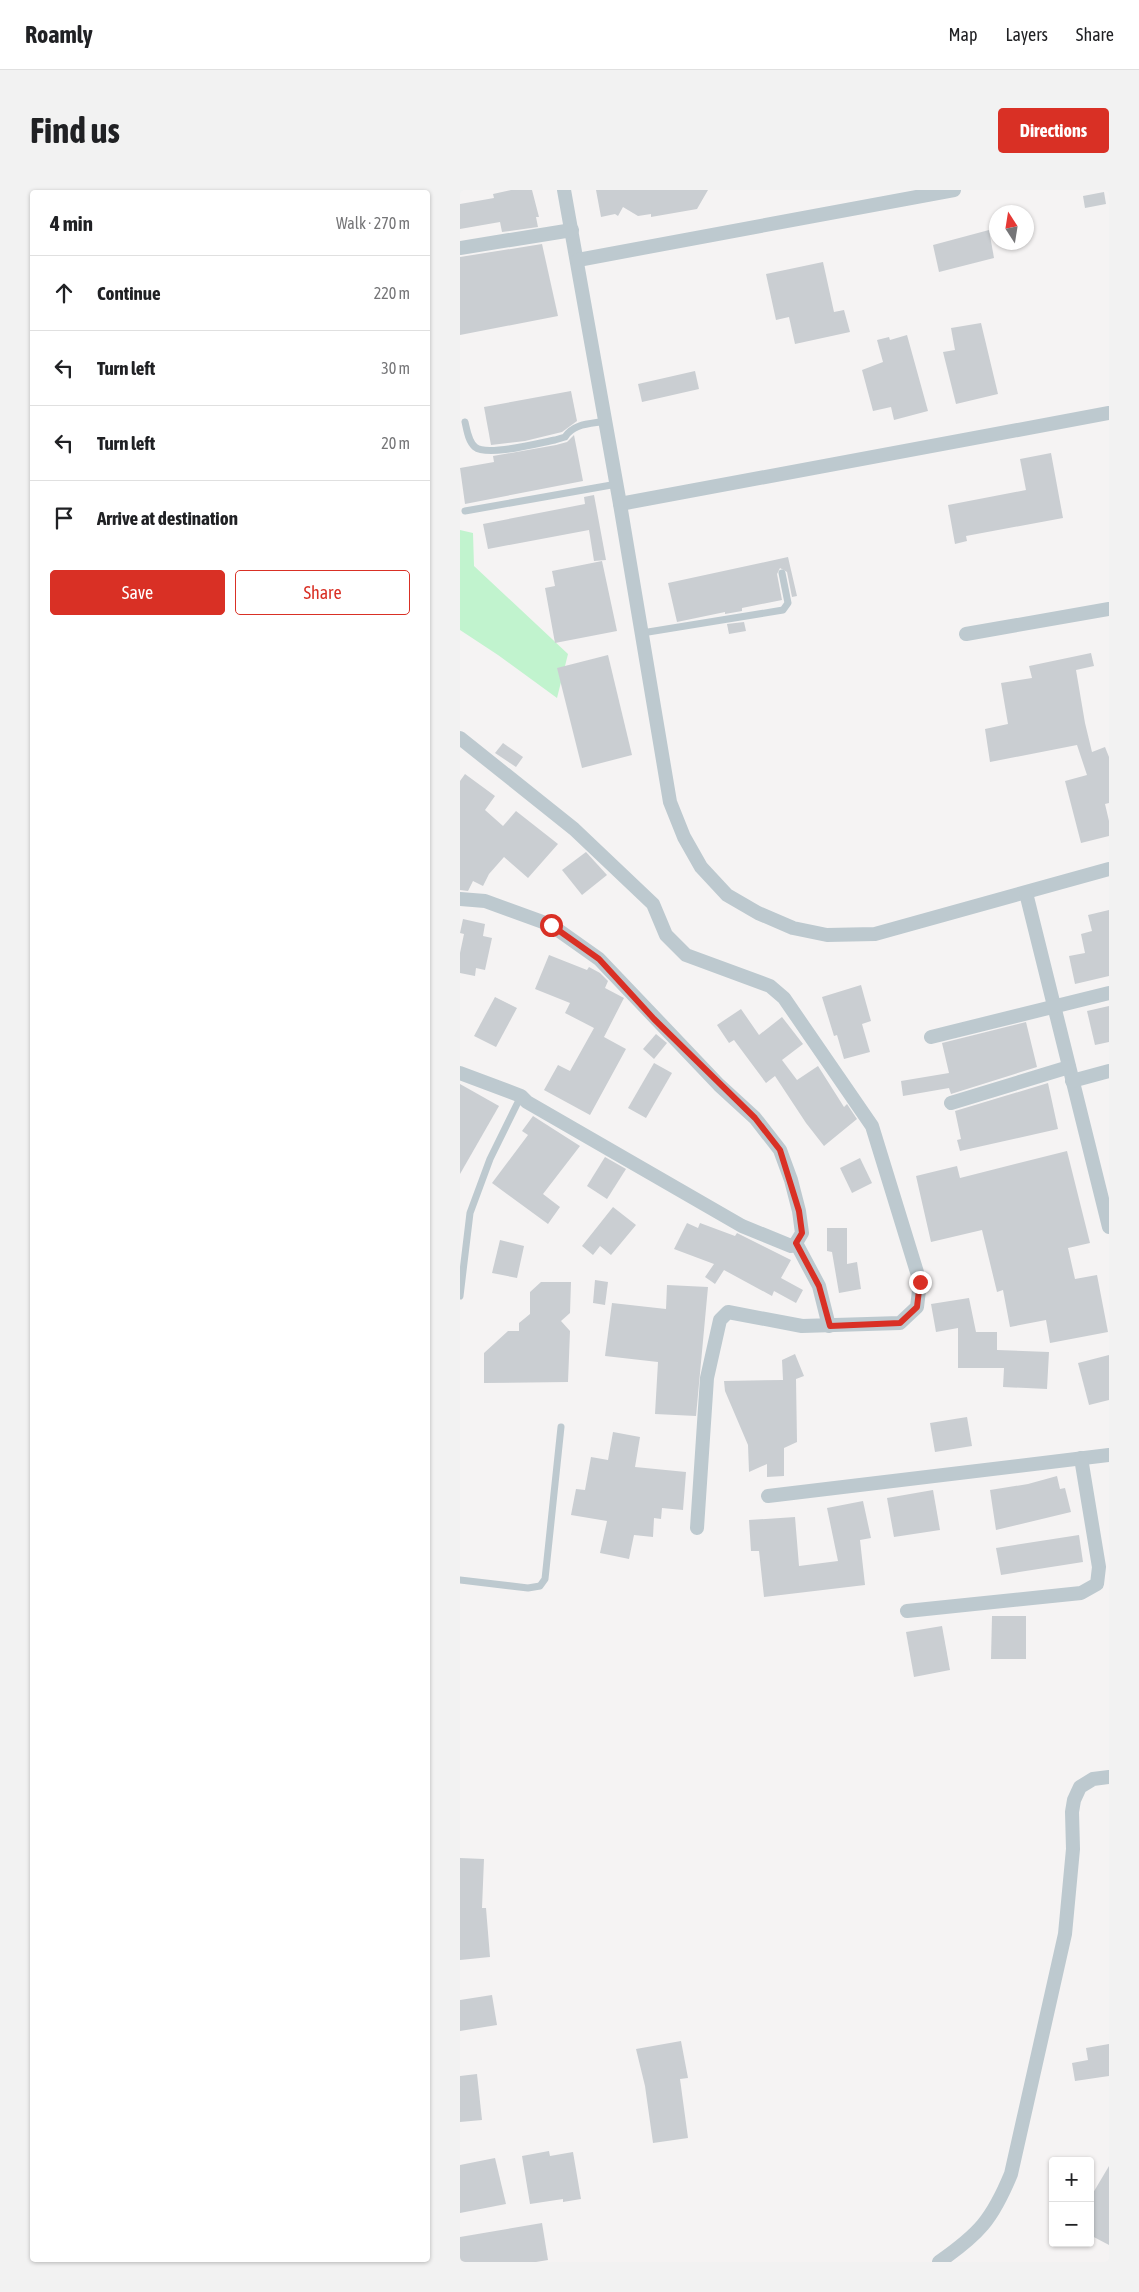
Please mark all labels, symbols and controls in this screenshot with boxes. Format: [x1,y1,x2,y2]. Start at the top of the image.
text: Roamly [25,21,93,48]
text: Map [948,24,977,45]
text: Layers [1005,24,1048,45]
text: Share [1076,24,1114,45]
button: Directions [998,108,1109,153]
text: Find us [30,110,120,150]
north arrow [989,205,1034,250]
text: 4 min [50,211,93,235]
text: Walk · 270 m [336,214,410,232]
icon: ahead [50,279,78,307]
text: Continue [97,282,161,304]
text: 220 m [374,284,410,302]
icon: left [50,354,78,382]
text: Turn left [97,357,155,379]
text: 30 m [381,359,410,377]
icon: left [50,429,78,457]
text: Turn left [97,432,155,454]
text: 20 m [381,434,410,452]
icon: arrive [50,504,78,532]
text: Arrive at destination [97,507,238,529]
button: Save [50,570,225,615]
button: Share [235,570,410,615]
route start [540,914,563,937]
route end [909,1271,932,1294]
map controls [1049,2157,1094,2247]
button: + [1049,2157,1094,2202]
button: − [1049,2202,1094,2247]

